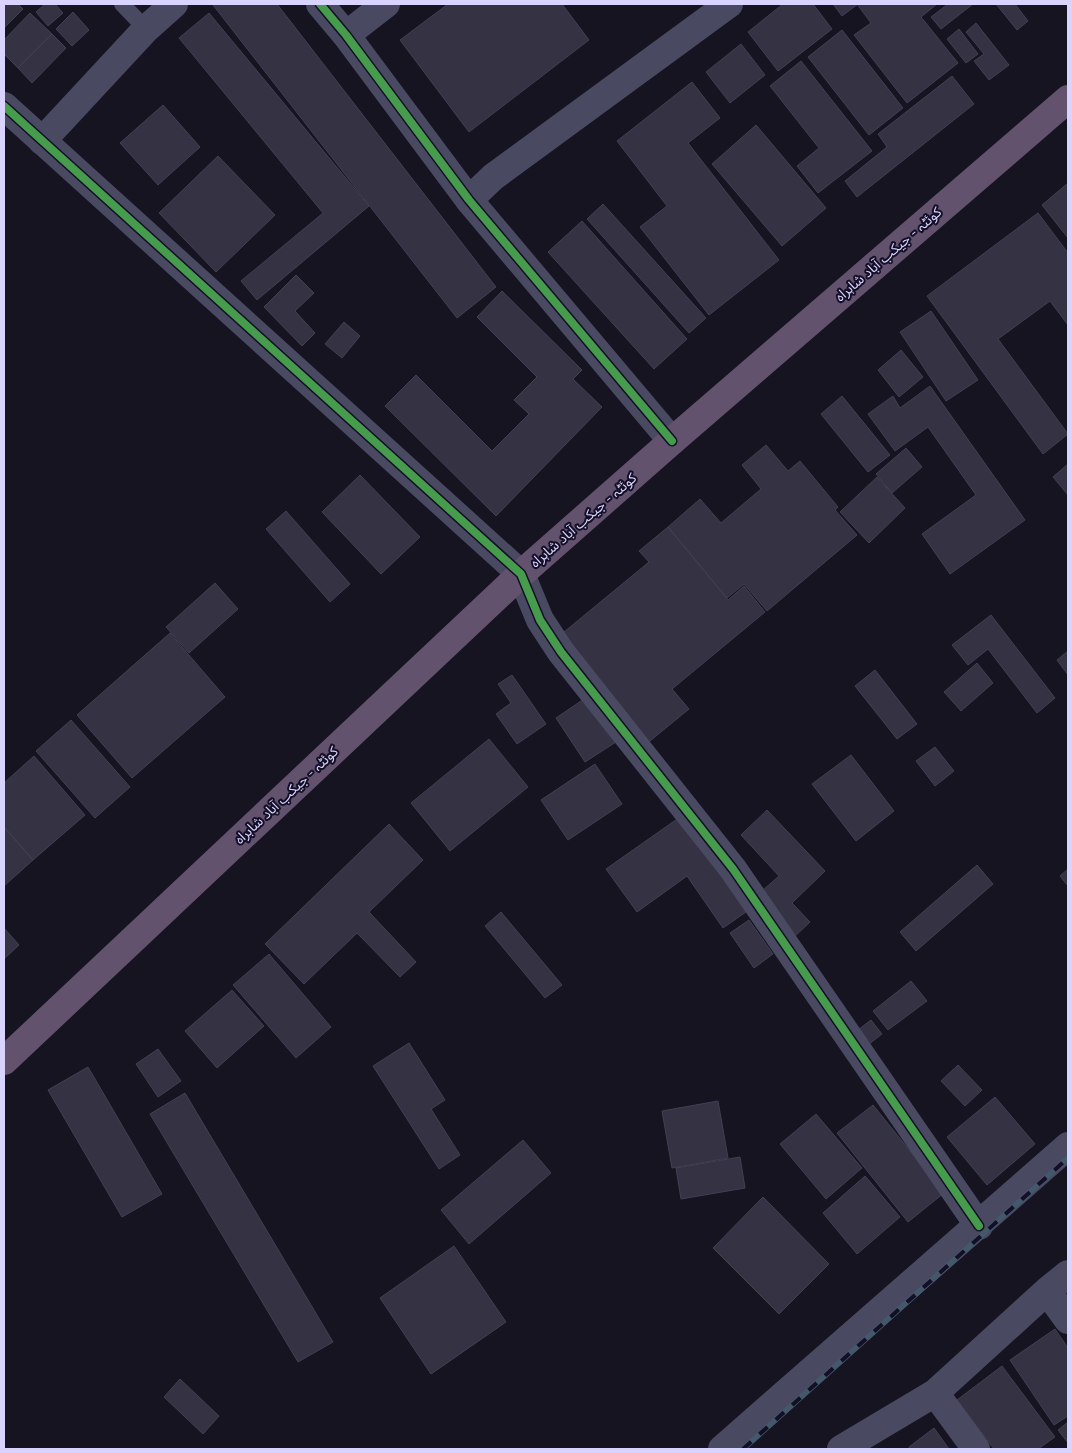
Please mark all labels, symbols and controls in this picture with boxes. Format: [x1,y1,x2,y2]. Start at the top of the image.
street label: کوئٹہ - جیکب آباد شاہراہ [831,203,945,305]
street label: کوئٹہ - جیکب آباد شاہراہ [526,469,640,571]
street label: کوئٹہ - جیکب آباد شاہراہ [230,742,342,848]

